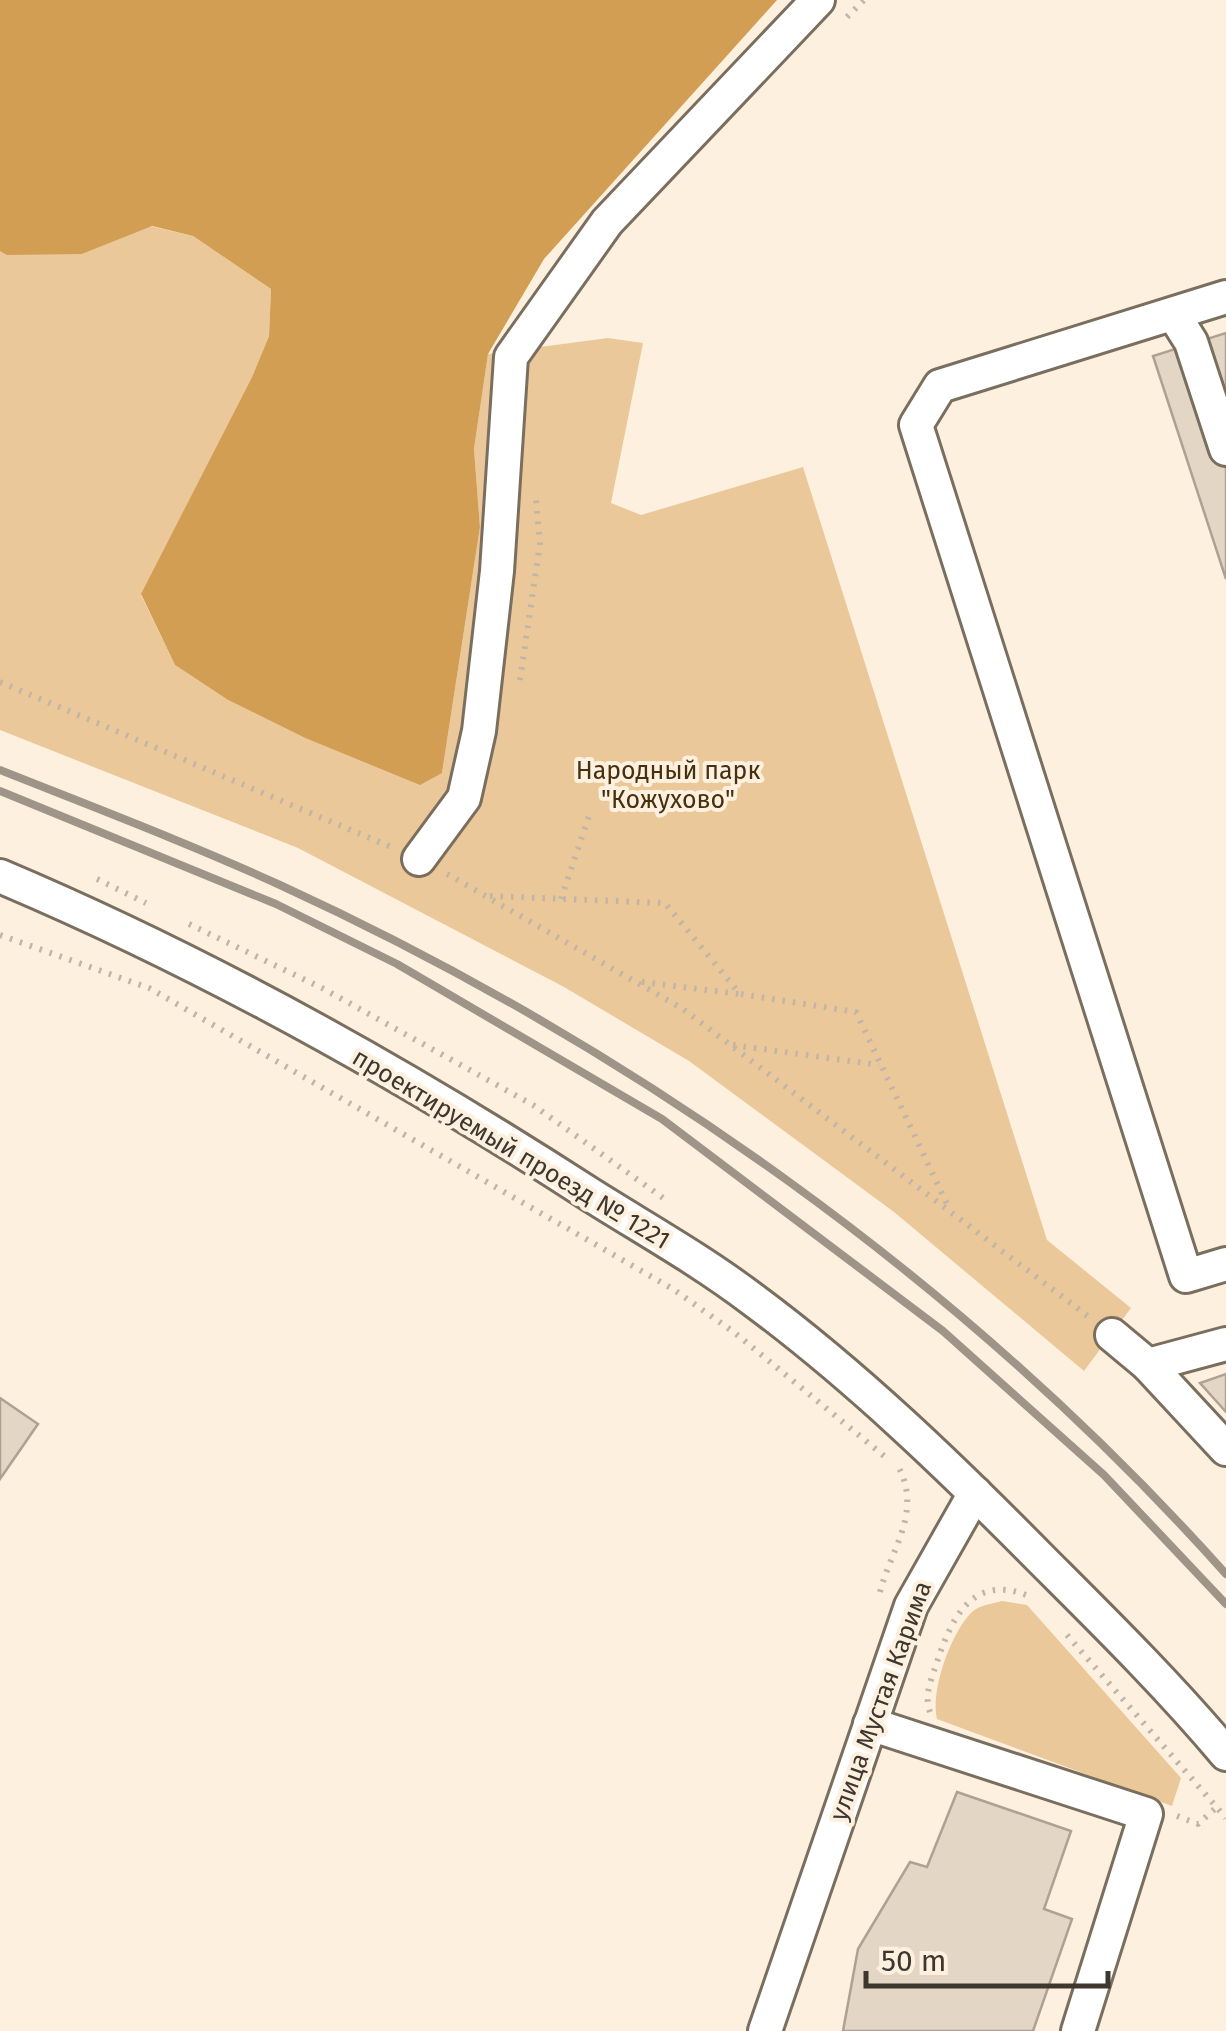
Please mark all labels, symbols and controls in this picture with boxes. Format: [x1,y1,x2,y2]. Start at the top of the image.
park label: Народный парк "Кожухово" [576,756,760,815]
street label: проектируемый проезд № 1221 [347,1042,675,1256]
street label: улица Мустая Карима [824,1577,938,1825]
scale bar [866,1926,1108,1988]
text: 50 m [881,1943,946,1979]

